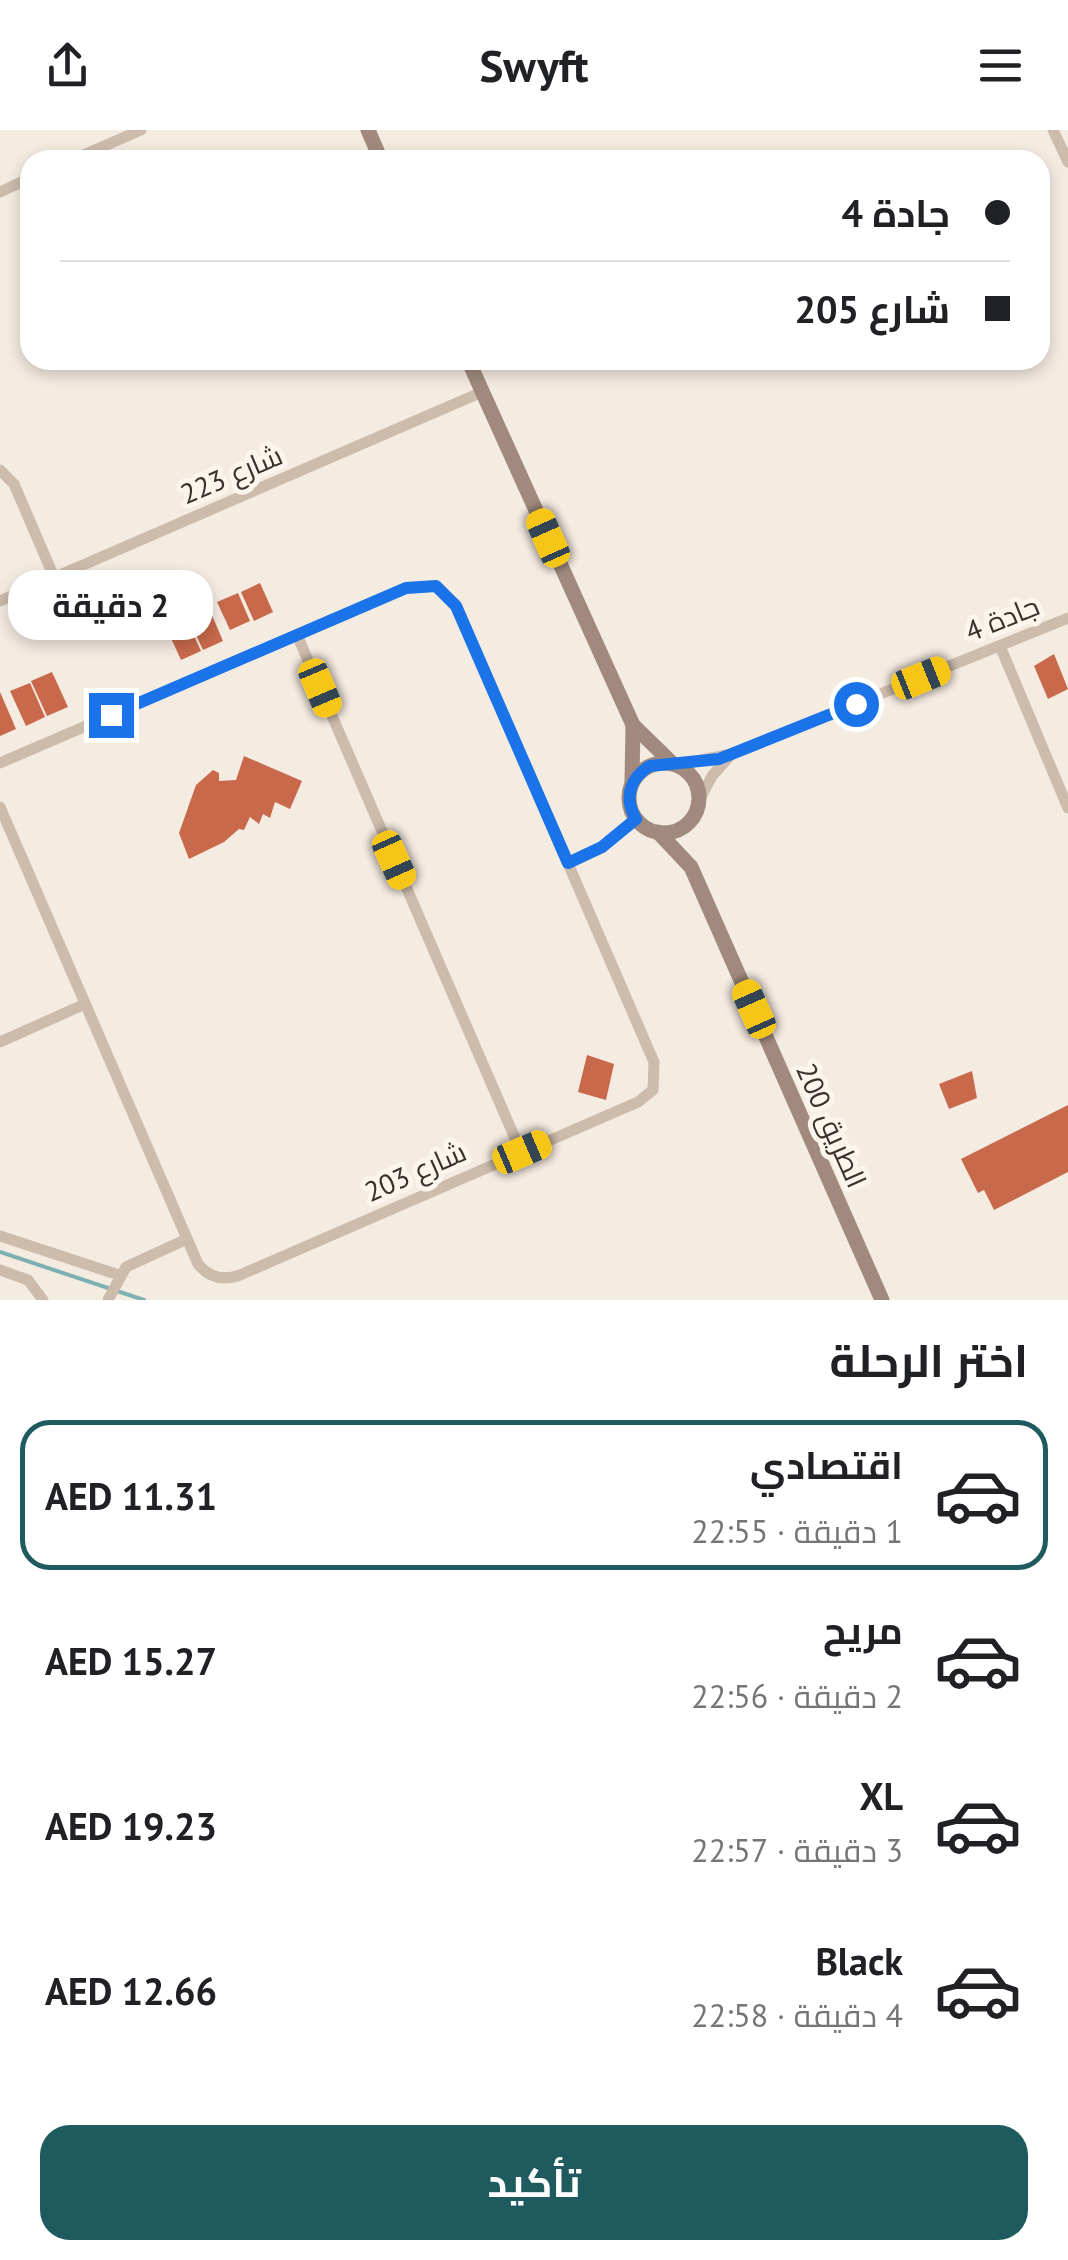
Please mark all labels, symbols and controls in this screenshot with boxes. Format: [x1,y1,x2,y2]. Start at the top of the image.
text: Swyft [479,36,589,94]
icon: share [40,38,95,93]
icon: menu [973,38,1028,93]
text: جادة 4 [841,188,950,237]
text: شارع 205 [794,284,950,333]
street label: شارع 223 [174,436,288,513]
car [522,504,574,572]
callout: 2 دقيقة [8,570,214,640]
text: 2 دقيقة [52,584,169,626]
street label: جادة 4 [960,587,1044,649]
car [888,653,954,703]
car [294,655,346,721]
route start [834,682,879,727]
route end [89,693,134,738]
car [368,826,420,894]
car [728,975,780,1043]
street label: الطريق 200 [788,1057,876,1193]
car [489,1126,555,1178]
street label: شارع 203 [358,1132,472,1211]
text: اختر الرحلة [830,1331,1028,1389]
text: اقتصادي [750,1440,903,1489]
icon: car [933,1450,1023,1540]
text: AED 11.31 [45,1471,217,1520]
text: 1 دقيقة · 22:55 [691,1510,903,1552]
text: مريح [823,1605,903,1654]
icon: car [933,1615,1023,1705]
text: AED 15.27 [45,1636,217,1685]
text: 2 دقيقة · 22:56 [691,1675,903,1717]
text: XL [859,1771,903,1820]
icon: car [933,1780,1023,1870]
text: AED 19.23 [45,1801,217,1850]
text: 3 دقيقة · 22:57 [691,1829,903,1871]
text: Black [815,1936,903,1985]
icon: car [933,1945,1023,2035]
text: AED 12.66 [45,1966,217,2015]
text: 4 دقيقة · 22:58 [691,1994,903,2036]
button: تأكيد [40,2125,1028,2240]

